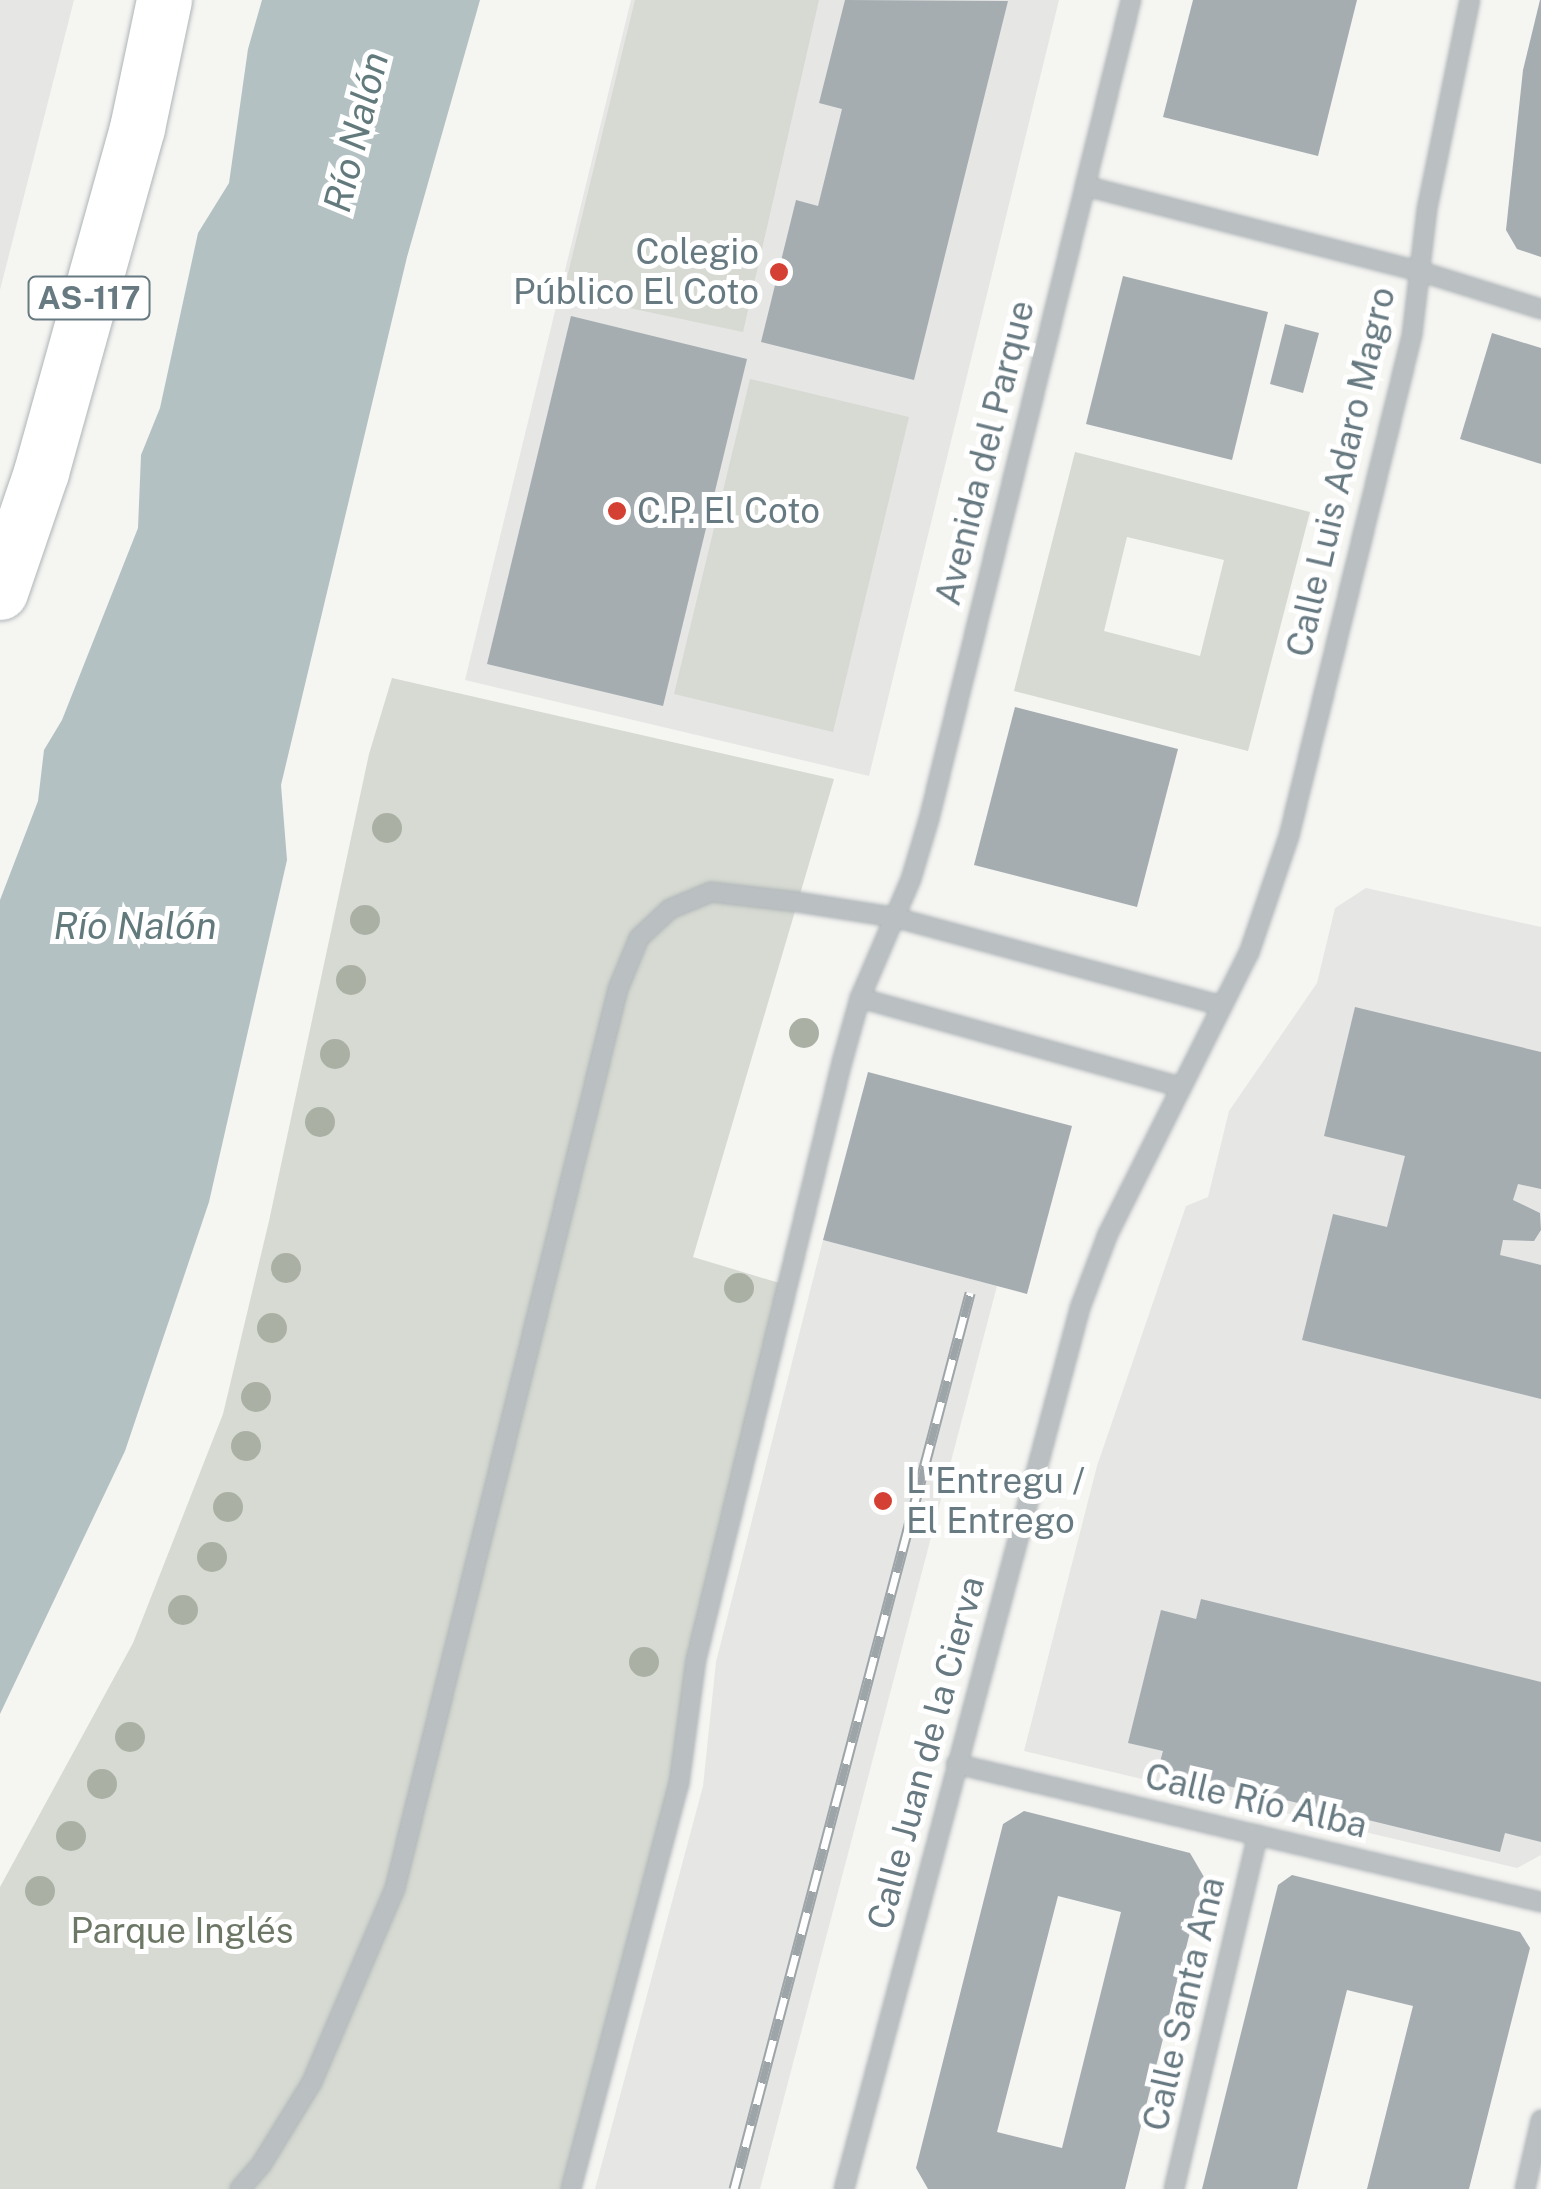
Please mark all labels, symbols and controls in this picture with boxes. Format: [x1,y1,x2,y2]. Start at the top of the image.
water label: Río Nalón [314,47,398,217]
place label: Colegio Público El Coto [513,231,759,313]
marker: Colegio Público El Coto [768,261,790,283]
road number: AS-117 [27,271,152,325]
street label: Calle Luis Adaro Magro [1278,283,1404,661]
street label: Avenida del Parque [927,296,1043,610]
place label: C.P. El Coto [637,490,820,532]
marker: C.P. El Coto [606,500,628,522]
water label: Río Nalón [53,903,217,949]
place label: L'Entregu / El Entrego [906,1460,1085,1542]
marker: L'Entregu / El Entrego [870,1488,896,1514]
street label: Calle Juan de la Cierva [859,1572,993,1934]
street label: Calle Río Alba [1141,1755,1371,1847]
street label: Calle Santa Ana [1134,1873,1234,2135]
park label: Parque Inglés [70,1910,294,1952]

